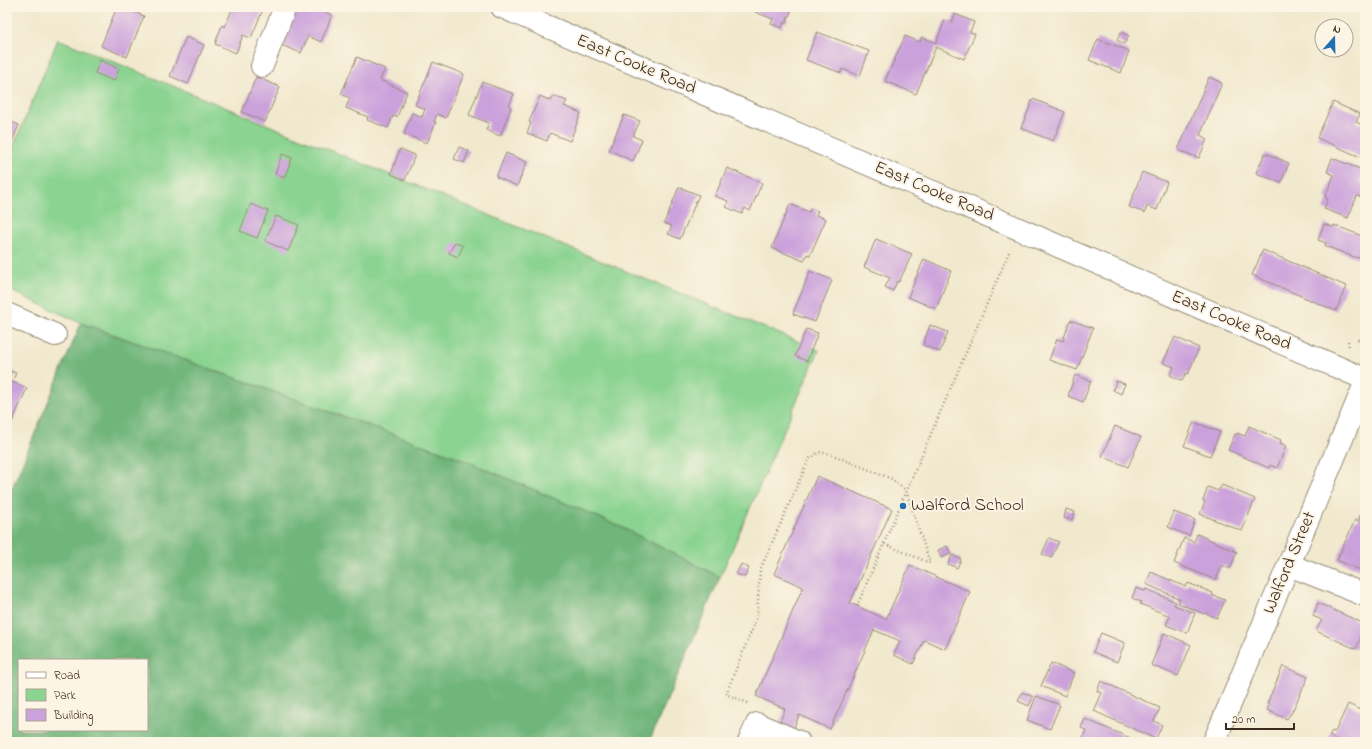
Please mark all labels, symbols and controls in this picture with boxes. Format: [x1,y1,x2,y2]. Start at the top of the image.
north arrow [1314,18,1354,58]
text: N [1331,21,1343,38]
street label: East Cooke Road [572,28,700,102]
street label: East Cooke Road [870,155,998,229]
street label: East Cooke Road [1167,284,1295,358]
place label: Walford School [911,493,1024,519]
marker: Walford School [898,501,908,511]
street label: Walford Street [1257,508,1323,618]
legend [18,659,148,731]
text: Road [54,667,80,685]
text: Park [54,687,76,705]
scale bar [1226,705,1294,731]
text: Building [53,707,93,726]
text: 20 m [1232,711,1255,729]

